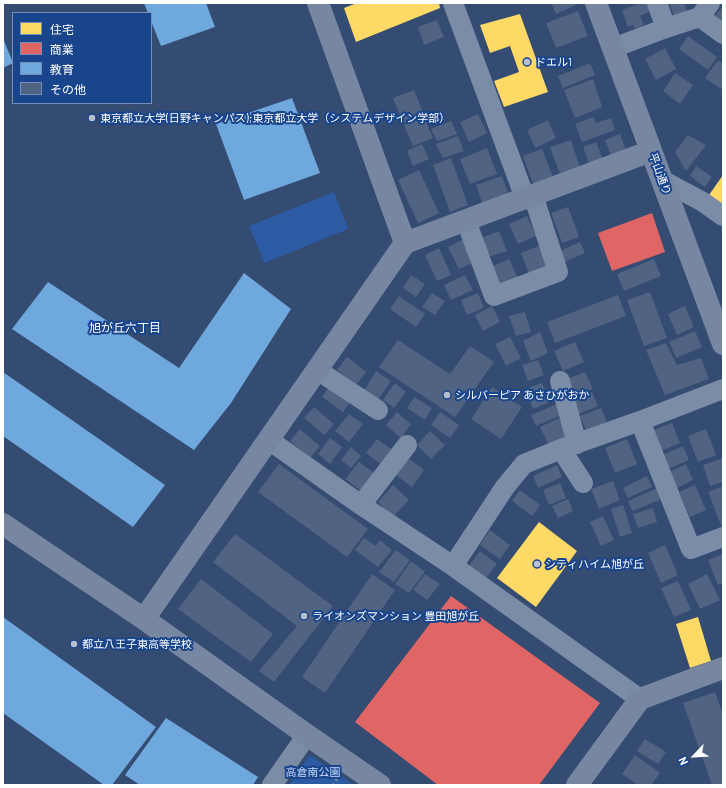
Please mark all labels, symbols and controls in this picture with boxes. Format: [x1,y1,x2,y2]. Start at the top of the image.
legend [12,12,152,104]
text: 住宅 [50,22,74,36]
text: 商業 [50,42,74,56]
place label: ドエル1 [535,55,572,69]
marker: ドエル1 [522,57,532,67]
text: 教育 [50,62,74,76]
text: その他 [50,82,86,96]
place label: 東京都立大学(日野キャンパス);東京都立大学（システムデザイン学部） [100,111,450,125]
marker: 東京都立大学(日野キャンパス);東京都立大学（システムデザイン学部） [87,113,97,123]
street label: 平山通り [646,151,674,197]
district label: 旭が丘六丁目 [89,321,161,335]
place label: シルバーピア あさひがおか [455,388,589,402]
marker: シルバーピア あさひがおか [442,390,452,400]
place label: シティハイム旭が丘 [545,557,644,571]
marker: シティハイム旭が丘 [532,559,542,569]
place label: ライオンズマンション 豊田旭が丘 [312,609,479,623]
marker: ライオンズマンション 豊田旭が丘 [299,611,309,621]
place label: 都立八王子東高等学校 [82,637,192,651]
marker: 都立八王子東高等学校 [69,639,79,649]
north arrow [674,736,714,776]
text: N [675,755,690,767]
park label: 高倉南公園 [286,765,340,779]

